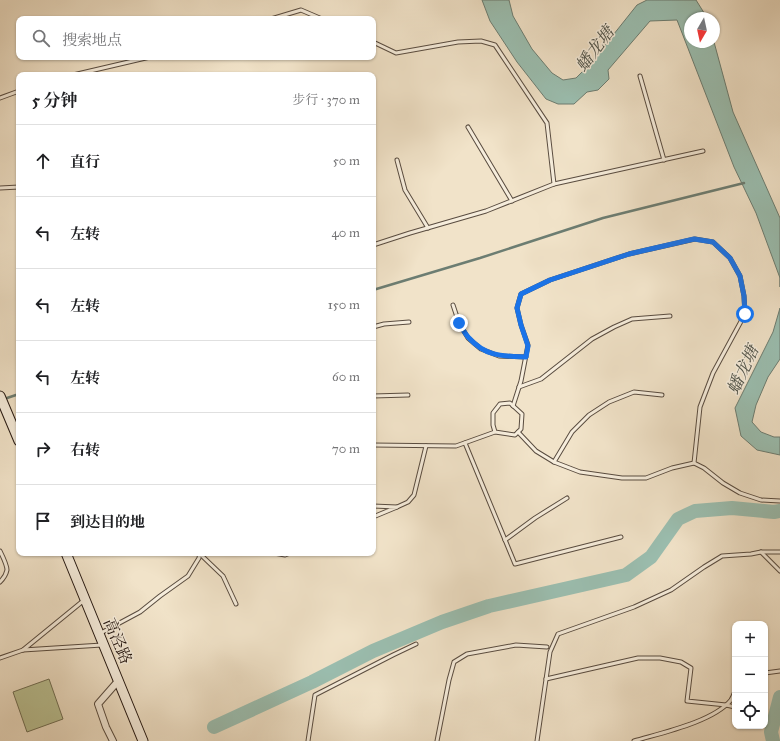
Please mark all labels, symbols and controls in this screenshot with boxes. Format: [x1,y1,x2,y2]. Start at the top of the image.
north arrow [684,12,720,48]
search box [16,16,376,60]
water label: 蟠龙塘 [571,20,621,76]
icon: search [30,27,52,49]
text: 搜索地点 [62,31,122,49]
text: 5 分钟 [32,90,78,111]
text: 步行 · 370 m [292,92,360,108]
icon: ahead [32,150,54,172]
text: 直行 [70,153,100,171]
text: 50 m [333,153,360,169]
icon: left [32,222,54,244]
text: 左转 [70,225,100,243]
text: 40 m [331,225,360,241]
icon: left [32,294,54,316]
text: 左转 [70,297,100,315]
text: 150 m [328,297,360,313]
route start [736,305,754,323]
route end [450,314,468,332]
water label: 蟠龙塘 [723,340,765,398]
icon: left [32,366,54,388]
text: 左转 [70,369,100,387]
text: 60 m [332,369,360,385]
icon: right [32,438,54,460]
text: 右转 [70,441,100,459]
text: 70 m [332,441,360,457]
icon: arrive [32,510,54,532]
text: 到达目的地 [70,513,145,531]
street label: 高泾路 [100,615,136,667]
map controls [732,621,768,729]
button: + [732,621,768,657]
button: − [732,657,768,693]
button: locate [732,693,768,729]

